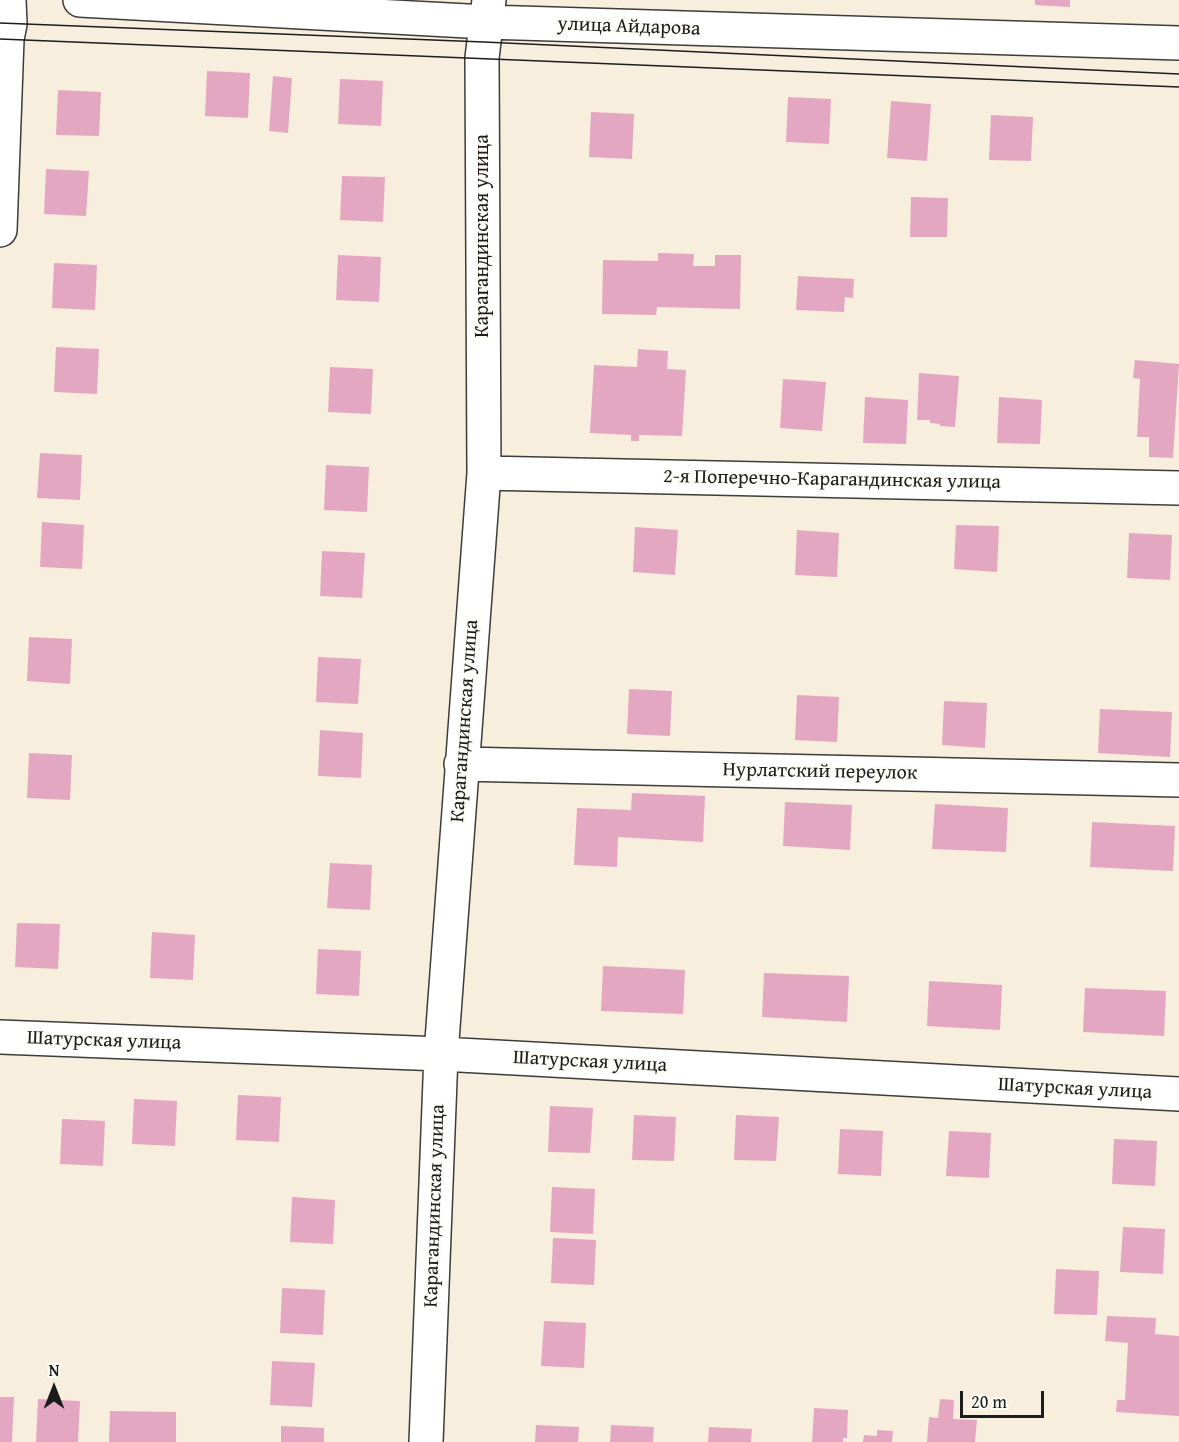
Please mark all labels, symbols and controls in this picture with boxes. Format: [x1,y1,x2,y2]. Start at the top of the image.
street label: улица Айдарова [557,13,701,41]
street label: Карагандинская улица [471,134,495,338]
street label: 2-я Поперечно-Карагандинская улица [663,465,1001,495]
street label: Карагандинская улица [446,619,484,823]
street label: Нурлатский переулок [722,758,918,786]
street label: Шатурская улица [26,1026,182,1056]
street label: Шатурская улица [512,1046,668,1078]
street label: Шатурская улица [997,1073,1153,1105]
street label: Карагандинская улица [419,1104,451,1308]
north arrow [24,1358,84,1418]
text: N [49,1358,59,1382]
scale bar [963,1379,1047,1417]
text: 20 m [971,1388,1007,1415]

